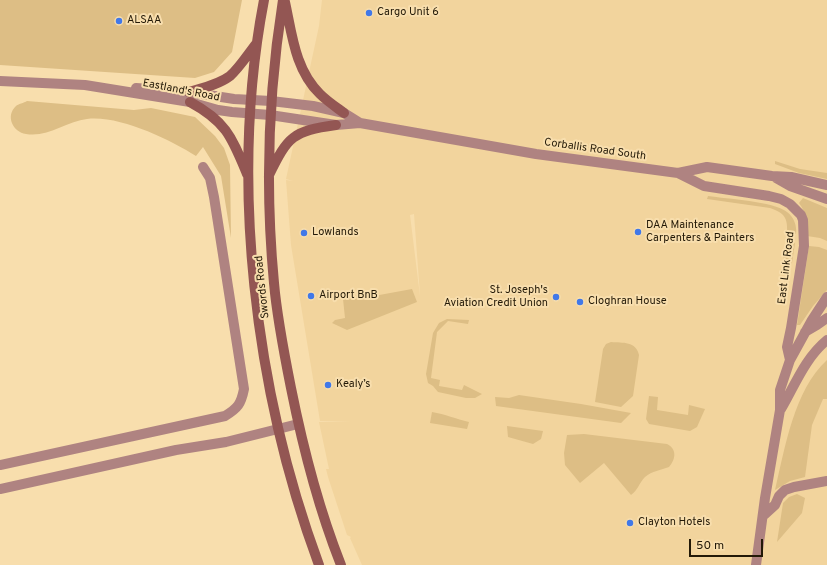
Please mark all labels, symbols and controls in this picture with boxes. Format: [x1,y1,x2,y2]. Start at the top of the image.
place label: Cargo Unit 6 [377,6,439,20]
marker: Cargo Unit 6 [364,8,374,18]
place label: ALSAA [127,14,162,28]
marker: ALSAA [114,16,124,26]
street label: Eastland's Road [141,77,221,105]
street label: Corballis Road South [543,136,647,164]
place label: DAA Maintenance Carpenters & Painters [646,219,754,245]
place label: Lowlands [312,226,359,240]
marker: DAA Maintenance Carpenters & Painters [633,227,643,237]
marker: Lowlands [299,228,309,238]
street label: East Link Road [776,231,798,305]
street label: Swords Road [253,255,273,319]
place label: St. Joseph's Aviation Credit Union [444,284,548,310]
place label: Airport BnB [319,289,378,303]
marker: Airport BnB [306,291,316,301]
marker: St. Joseph's Aviation Credit Union [551,292,561,302]
place label: Cloghran House [588,295,667,309]
marker: Cloghran House [575,297,585,307]
place label: Kealy’s [336,378,370,392]
marker: Kealy’s [323,380,333,390]
place label: Clayton Hotels [638,516,710,530]
marker: Clayton Hotels [625,518,635,528]
scale bar [691,531,765,557]
text: 50 m [696,538,724,554]

